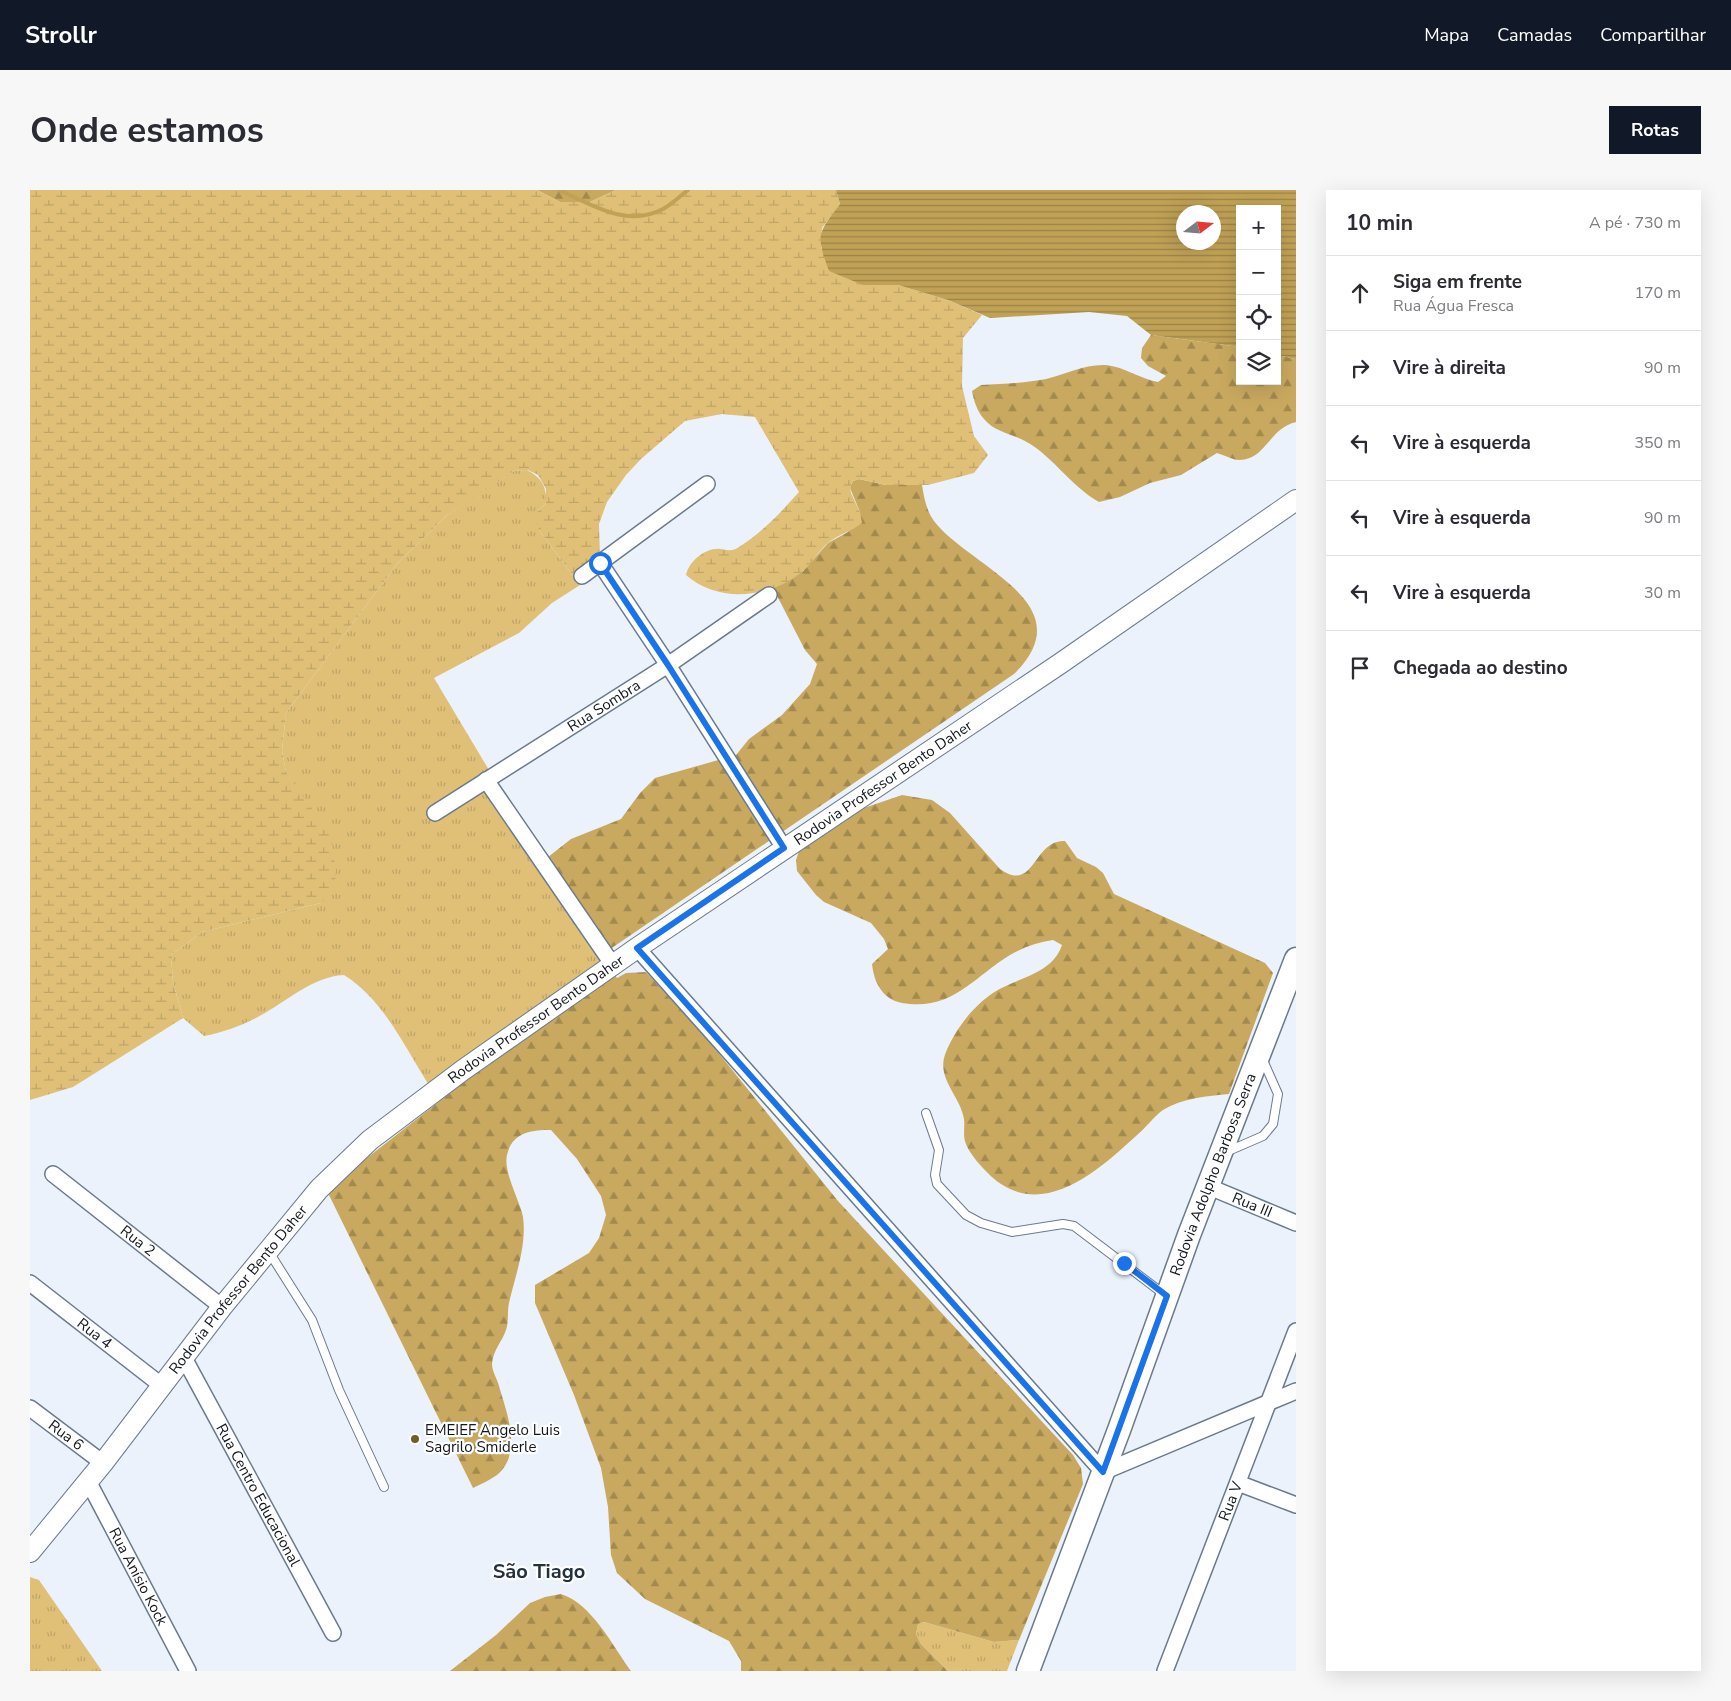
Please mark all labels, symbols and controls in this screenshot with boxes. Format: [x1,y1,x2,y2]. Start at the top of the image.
text: Strollr [25,19,97,51]
text: Mapa [1424,23,1469,47]
text: Camadas [1497,23,1572,47]
text: Compartilhar [1600,23,1706,47]
button: Rotas [1609,106,1701,154]
text: Onde estamos [30,107,264,154]
north arrow [1176,205,1221,250]
map controls [1236,205,1281,385]
button: + [1236,205,1281,250]
text: 10 min [1346,209,1413,237]
text: A pé · 730 m [1589,212,1681,234]
button: − [1236,250,1281,295]
text: Siga em frente [1393,269,1522,295]
icon: ahead [1346,279,1374,307]
text: 170 m [1634,282,1681,304]
button: locate [1236,295,1281,340]
text: Rua Água Fresca [1393,295,1514,317]
button: layers [1236,340,1281,385]
icon: right [1346,354,1374,382]
text: Vire à direita [1393,355,1506,381]
text: 90 m [1644,357,1681,379]
icon: left [1346,429,1374,457]
text: Vire à esquerda [1393,430,1531,456]
text: 350 m [1634,432,1681,454]
icon: left [1346,504,1374,532]
text: Vire à esquerda [1393,505,1531,531]
text: 90 m [1644,507,1681,529]
route start [589,552,612,575]
icon: left [1346,579,1374,607]
text: Vire à esquerda [1393,580,1531,606]
text: 30 m [1644,582,1681,604]
icon: arrive [1346,654,1374,682]
text: Chegada ao destino [1393,655,1568,681]
street label: Rua Sombra [564,675,644,736]
street label: Rodovia Professor Bento Daher [790,715,977,850]
street label: Rodovia Professor Bento Daher [444,950,628,1088]
street label: Rodovia Adolpho Barbosa Serra [1165,1070,1261,1278]
street label: Rua III [1229,1188,1275,1222]
street label: Rodovia Professor Bento Daher [164,1200,312,1378]
street label: Rua 2 [116,1221,159,1261]
route end [1113,1252,1136,1275]
street label: Rua 4 [73,1313,116,1353]
street label: Rua 6 [44,1415,88,1455]
street label: Rua Centro Educacional [211,1420,305,1570]
place label: EMEIEF Angelo Luis Sagrilo Smiderle [425,1420,560,1457]
marker: EMEIEF Angelo Luis Sagrilo Smiderle [409,1433,421,1445]
street label: Rua V [1214,1478,1247,1524]
street label: Rua Anísio Kock [104,1524,173,1630]
district label: São Tiago [493,1558,585,1585]

